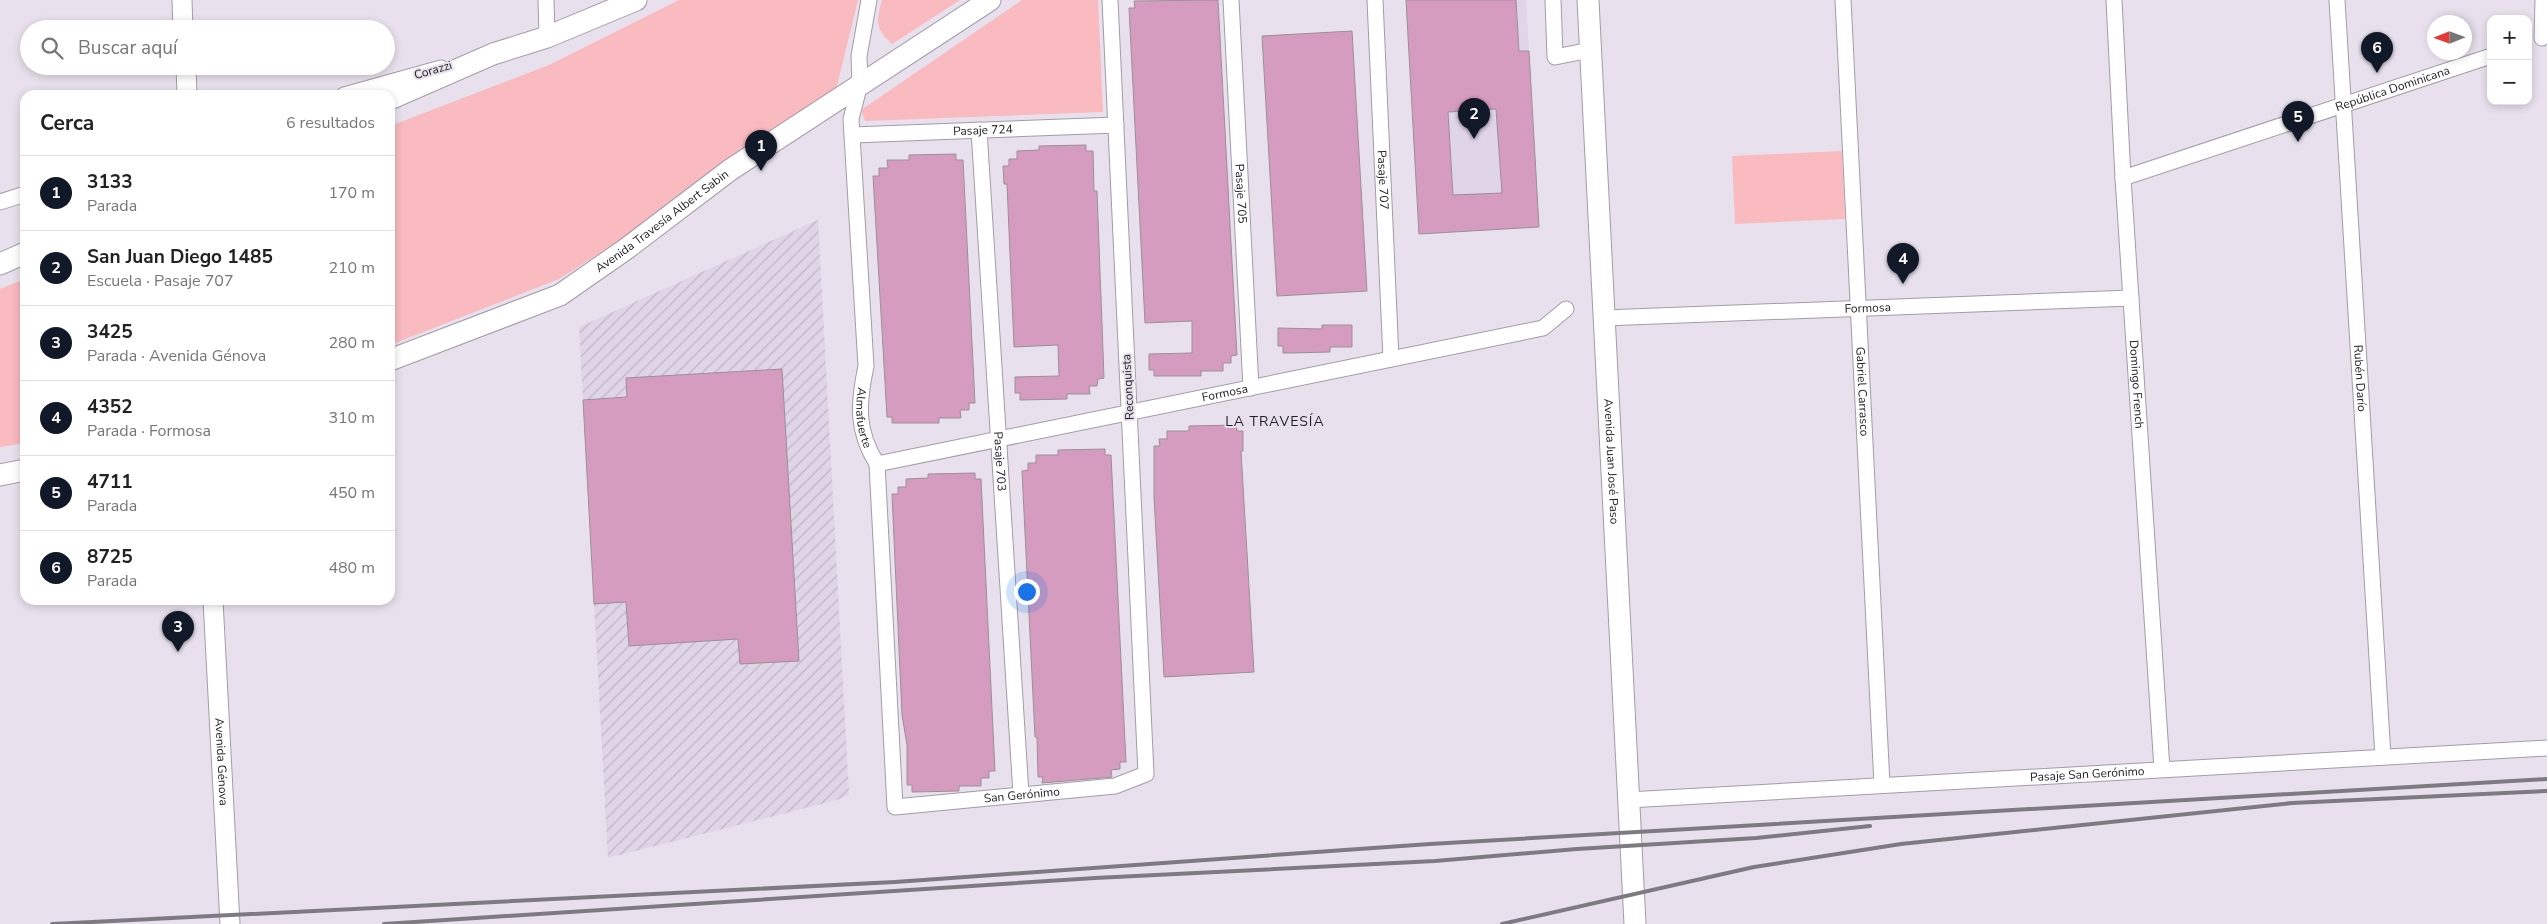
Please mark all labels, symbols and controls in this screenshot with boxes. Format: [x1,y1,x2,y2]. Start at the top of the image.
north arrow [2427,15,2472,60]
map controls [2487,15,2532,105]
button: + [2487,15,2532,60]
search box [20,20,395,75]
pin: 6 [2361,32,2393,73]
icon: search [38,34,66,62]
text: Buscar aquí [78,35,177,61]
street label: Corazzi [412,57,454,83]
button: − [2487,60,2532,105]
street label: República Dominicana [2333,62,2452,115]
pin: 2 [1458,98,1490,139]
pin: 5 [2282,101,2314,142]
text: Cerca [40,109,94,137]
text: 6 resultados [286,112,375,134]
street label: Pasaje 724 [953,121,1013,139]
pin: 1 [745,130,777,171]
street label: Pasaje 707 [1374,150,1392,210]
street label: Pasaje 705 [1231,163,1251,224]
street label: Avenida Travesía Albert Sabin [592,166,732,276]
text: 3133 [87,169,133,195]
text: 1 [51,182,61,204]
text: 170 m [328,182,375,204]
text: Parada [87,195,137,217]
pin: 4 [1887,243,1919,284]
text: San Juan Diego 1485 [87,244,273,270]
text: 2 [51,257,61,279]
text: 210 m [328,257,375,279]
text: Escuela · Pasaje 707 [87,270,234,292]
street label: Formosa [1844,299,1891,317]
text: 3425 [87,319,133,345]
text: 3 [51,332,61,354]
text: 280 m [328,332,375,354]
street label: Domingo French [2126,340,2148,429]
street label: Rubén Darío [2350,344,2370,413]
text: Parada · Avenida Génova [87,345,266,367]
street label: Gabriel Carrasco [1852,347,1873,437]
street label: Reconquista [1118,354,1138,420]
street label: Formosa [1200,380,1249,405]
street label: Almafuerte [852,387,876,450]
text: 4352 [87,394,133,420]
street label: Avenida Juan José Paso [1600,398,1623,525]
text: 4 [51,407,61,429]
text: 310 m [328,407,375,429]
district label: LA TRAVESÍA [1225,412,1325,431]
text: Parada · Formosa [87,420,211,442]
street label: Pasaje 703 [990,431,1010,492]
text: 4711 [87,469,133,495]
text: 5 [51,482,61,504]
text: 450 m [328,482,375,504]
text: Parada [87,495,137,517]
text: 8725 [87,544,133,570]
text: 6 [51,557,61,579]
text: 480 m [328,557,375,579]
text: Parada [87,570,137,592]
your location [1014,579,1040,605]
pin: 3 [162,611,194,652]
street label: Avenida Génova [211,717,232,806]
street label: Pasaje San Gerónimo [2030,763,2145,785]
street label: San Gerónimo [983,783,1061,806]

